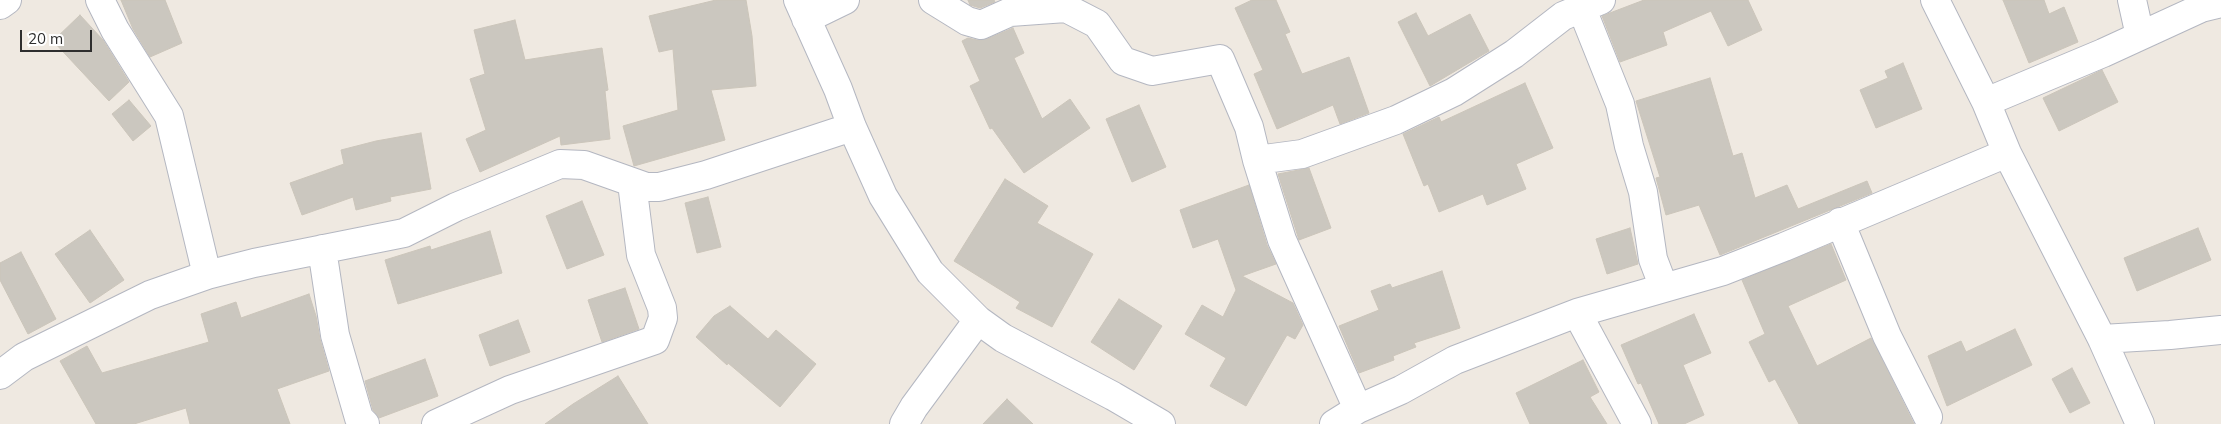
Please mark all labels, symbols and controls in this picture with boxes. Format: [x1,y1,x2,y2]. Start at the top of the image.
scale bar [22,20,95,52]
text: 20 m [28,29,63,48]

